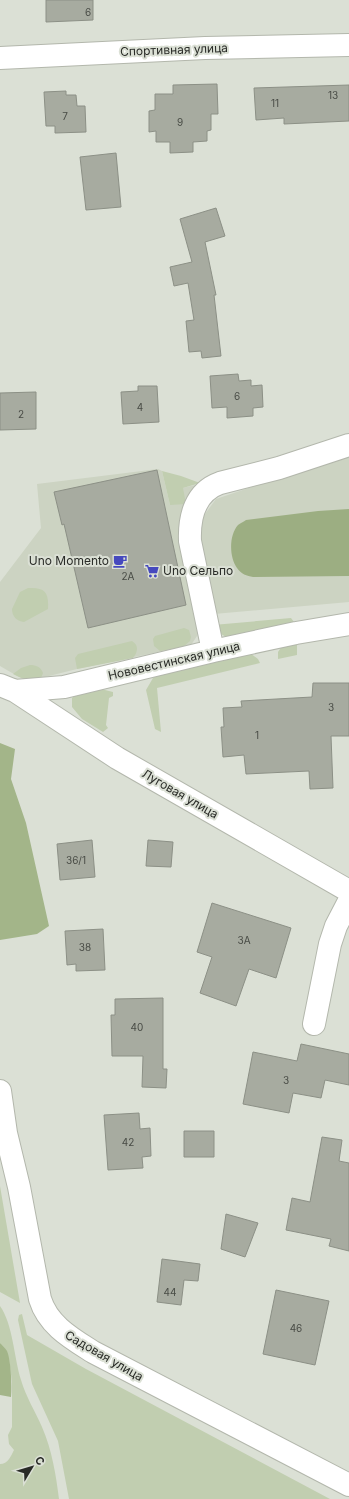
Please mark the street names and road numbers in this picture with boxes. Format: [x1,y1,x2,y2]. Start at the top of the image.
street label: Спортивная улица [120,40,228,59]
street label: Нововестинская улица [106,638,241,683]
street label: Луговая улица [139,766,221,821]
street label: Садовая улица [62,1327,146,1384]

